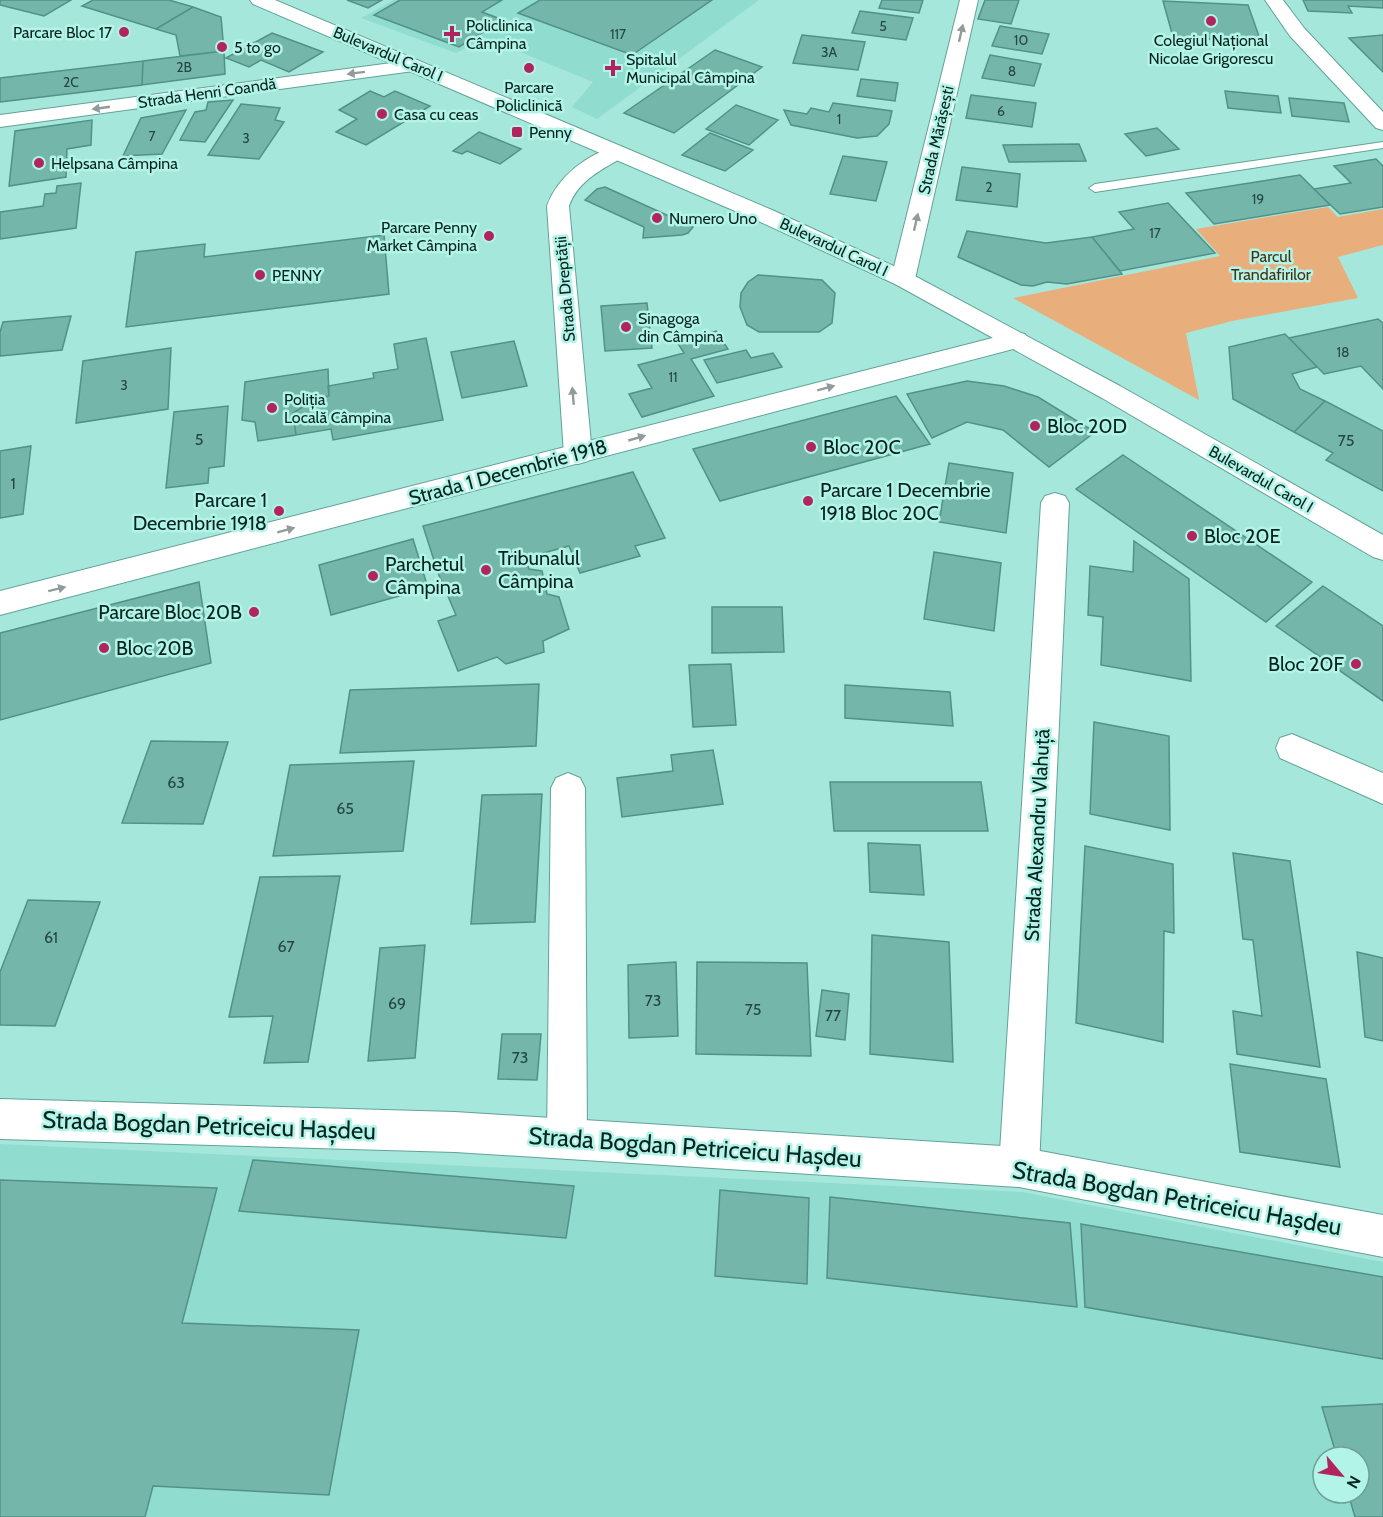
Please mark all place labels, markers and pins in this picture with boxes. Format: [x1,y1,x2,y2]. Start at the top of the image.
marker: Colegiul Național Nicolae Grigorescu [1204,14,1218,28]
place label: Policlinica Câmpina [466,16,533,53]
place label: Parcare Bloc 17 [13,23,112,42]
marker: Parcare Bloc 17 [117,25,131,39]
marker: Policlinica Câmpina [443,25,461,43]
place label: Colegiul Național Nicolae Grigorescu [1149,31,1273,68]
place label: 5 to go [234,38,281,57]
marker: 5 to go [215,40,229,54]
place label: Spitalul Municipal Câmpina [626,50,755,87]
marker: Spitalul Municipal Câmpina [604,59,622,77]
marker: Parcare Policlinică [522,61,536,75]
place label: Parcare Policlinică [496,78,563,115]
place label: Casa cu ceas [394,105,479,124]
marker: Casa cu ceas [375,107,389,121]
place label: Penny [529,123,572,142]
marker: Penny [510,125,524,139]
place label: Helpsana Câmpina [51,154,178,173]
marker: Helpsana Câmpina [32,156,46,170]
place label: Numero Uno [669,209,757,228]
marker: Numero Uno [650,211,664,225]
place label: Parcare Penny Market Câmpina [367,218,477,255]
marker: Parcare Penny Market Câmpina [482,229,496,243]
place label: PENNY [272,266,323,285]
marker: PENNY [253,268,267,282]
place label: Sinagoga din Câmpina [638,309,724,346]
marker: Sinagoga din Câmpina [619,320,633,334]
place label: Poliția Locală Câmpina [284,390,391,427]
marker: Poliția Locală Câmpina [265,401,279,415]
place label: Bloc 20D [1047,414,1127,438]
marker: Bloc 20D [1028,419,1042,433]
place label: Bloc 20C [823,435,901,459]
marker: Bloc 20C [804,440,818,454]
place label: Parcare 1 Decembrie 1918 Bloc 20C [820,478,991,525]
place label: Parcare 1 Decembrie 1918 [133,488,267,535]
marker: Parcare 1 Decembrie 1918 Bloc 20C [801,494,815,508]
marker: Parcare 1 Decembrie 1918 [272,504,286,518]
place label: Bloc 20E [1204,524,1281,548]
marker: Bloc 20E [1185,529,1199,543]
place label: Tribunalul Câmpina [498,546,580,593]
place label: Parchetul Câmpina [385,552,464,599]
marker: Tribunalul Câmpina [479,563,493,577]
marker: Parchetul Câmpina [366,569,380,583]
place label: Parcare Bloc 20B [98,600,242,624]
marker: Parcare Bloc 20B [247,605,261,619]
place label: Bloc 20B [116,636,193,660]
marker: Bloc 20B [97,641,111,655]
place label: Bloc 20F [1268,652,1345,676]
marker: Bloc 20F [1349,657,1363,671]

